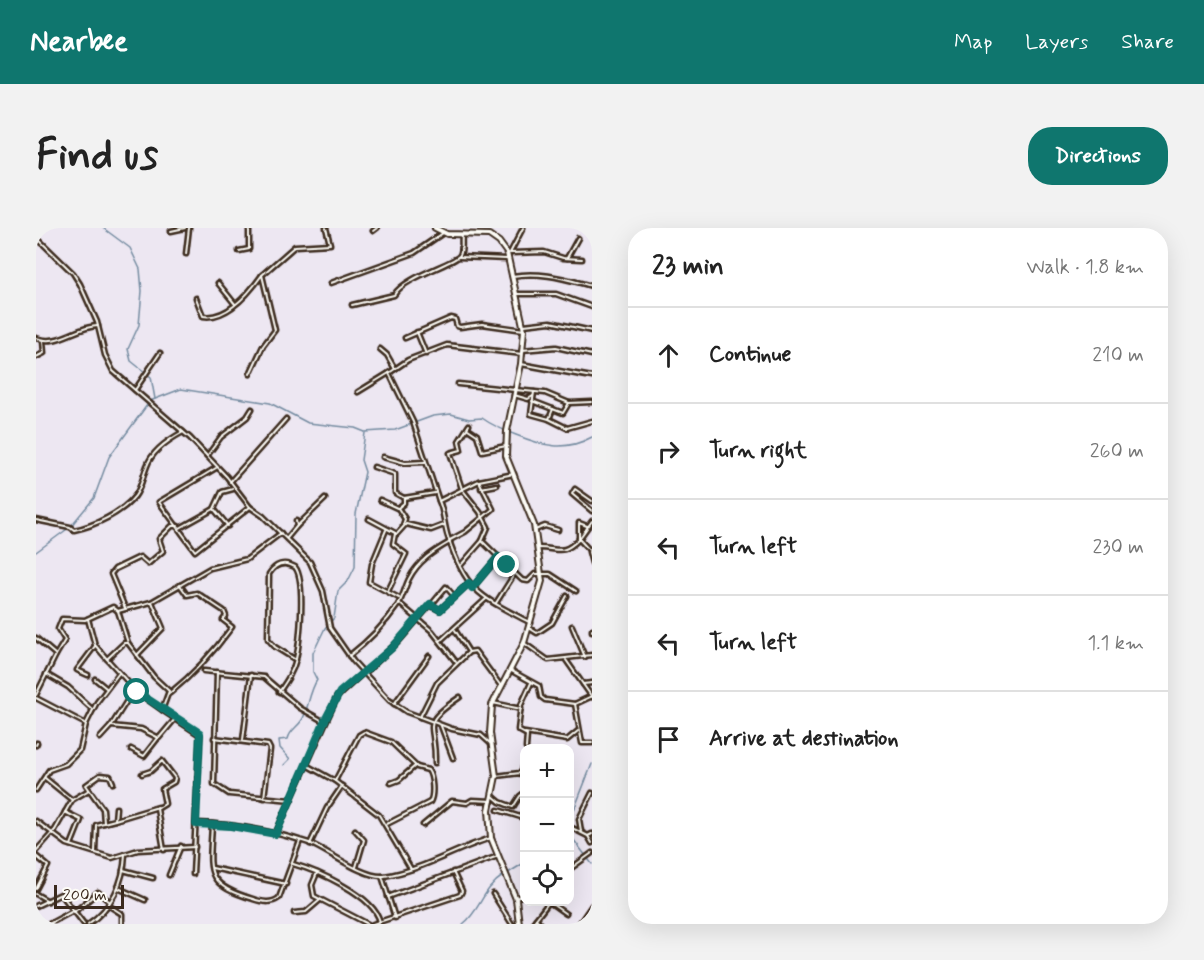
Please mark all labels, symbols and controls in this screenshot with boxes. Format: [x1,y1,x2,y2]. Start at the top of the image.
text: Nearbee [30,24,128,61]
text: Map [954,28,992,56]
text: Layers [1025,28,1088,56]
text: Share [1121,28,1174,56]
button: Directions [1028,127,1168,185]
text: Find us [36,129,158,184]
text: 23 min [652,250,724,284]
text: Walk · 1.8 km [1026,254,1144,281]
icon: ahead [652,339,685,372]
text: Continue [709,341,791,369]
text: 210 m [1092,342,1144,369]
icon: right [652,435,685,468]
text: Turn right [709,437,807,465]
text: 260 m [1090,438,1144,465]
icon: left [652,531,685,564]
text: Turn left [709,533,797,561]
text: 230 m [1092,534,1144,561]
route end [493,551,519,577]
icon: left [652,627,685,660]
text: Turn left [709,629,797,657]
text: 1.1 km [1087,630,1144,657]
route start [123,678,149,704]
icon: arrive [652,723,685,756]
text: Arrive at destination [709,725,899,753]
map controls [520,744,574,906]
button: + [520,744,574,798]
button: − [520,798,574,852]
button: locate [520,852,574,906]
scale bar [54,882,124,910]
text: 200 m [63,885,107,906]

